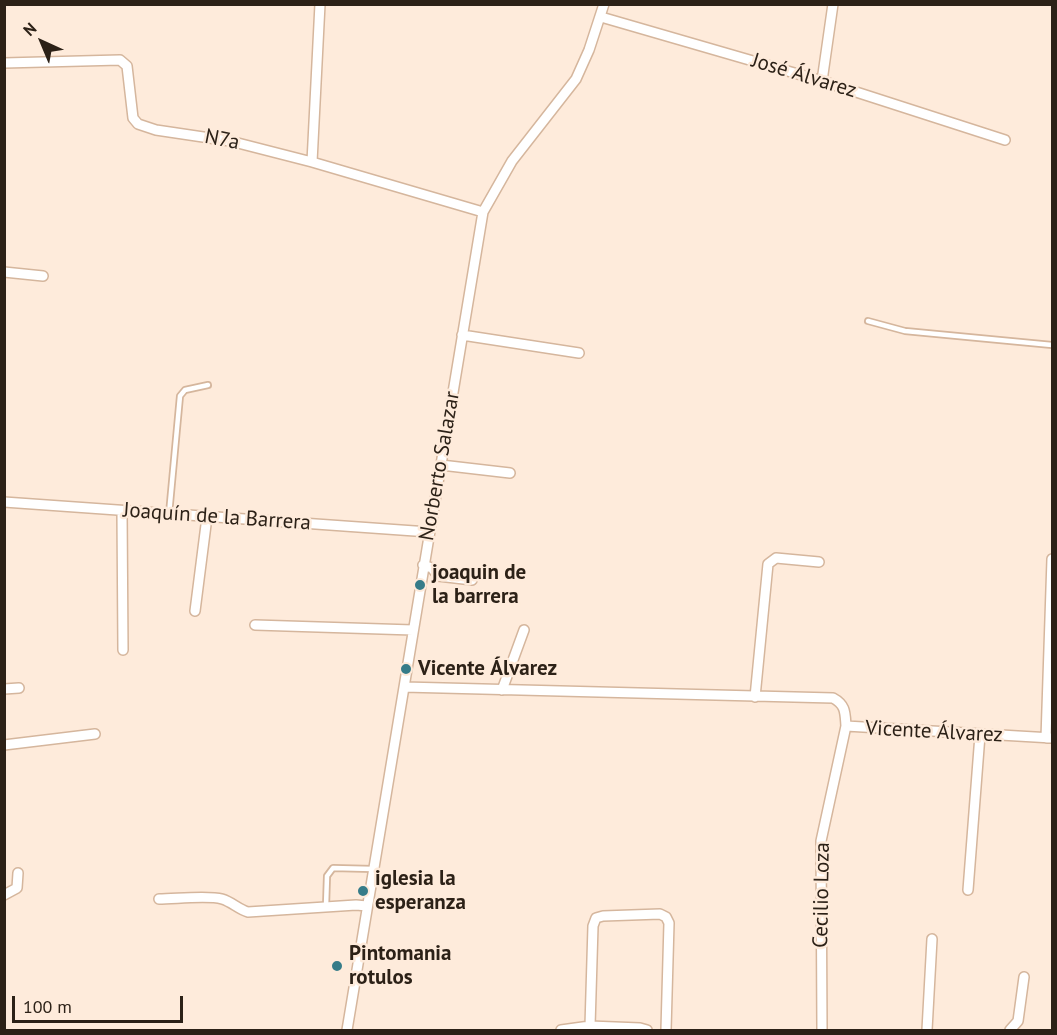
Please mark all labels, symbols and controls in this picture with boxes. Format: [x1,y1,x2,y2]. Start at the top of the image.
north arrow [12,12,72,72]
text: N [19,18,40,40]
street label: José Álvarez [748,48,860,104]
street label: N7a [202,124,242,156]
street label: Norberto Salazar [414,389,466,543]
street label: Joaquín de la Barrera [122,498,312,536]
place label: joaquin de la barrera [432,560,526,610]
marker: joaquin de la barrera [413,578,427,592]
place label: Vicente Álvarez [418,656,557,682]
marker: Vicente Álvarez [399,662,413,676]
street label: Vicente Álvarez [865,716,1003,748]
street label: Cecilio Loza [808,842,836,948]
place label: iglesia la esperanza [375,866,466,916]
marker: iglesia la esperanza [356,884,370,898]
place label: Pintomania rotulos [349,941,451,991]
marker: Pintomania rotulos [330,959,344,973]
scale bar [15,984,186,1022]
text: 100 m [23,995,72,1018]

